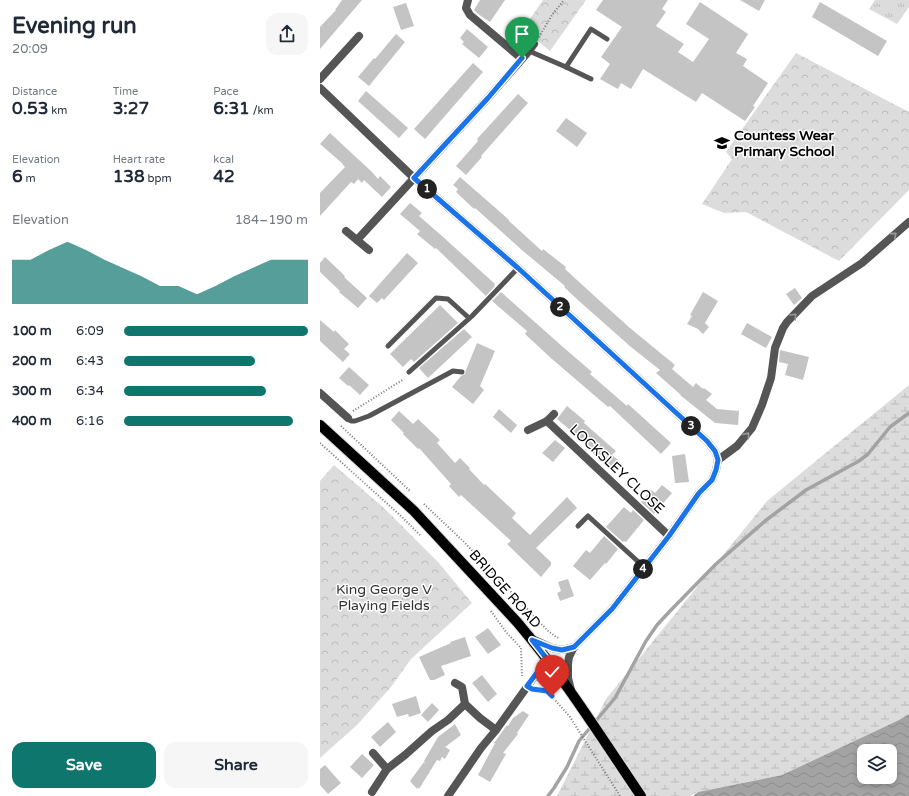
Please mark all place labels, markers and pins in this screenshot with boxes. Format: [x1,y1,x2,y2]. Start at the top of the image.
pin [505,17,539,58]
place label: Countess Wear Primary School [734,127,835,160]
school or university icon: Countess Wear Primary School [713,134,731,152]
pin: 1 [417,179,437,199]
pin: 2 [550,297,570,317]
pin: 3 [681,416,701,436]
pin: 4 [633,559,653,579]
pin [535,655,569,696]

